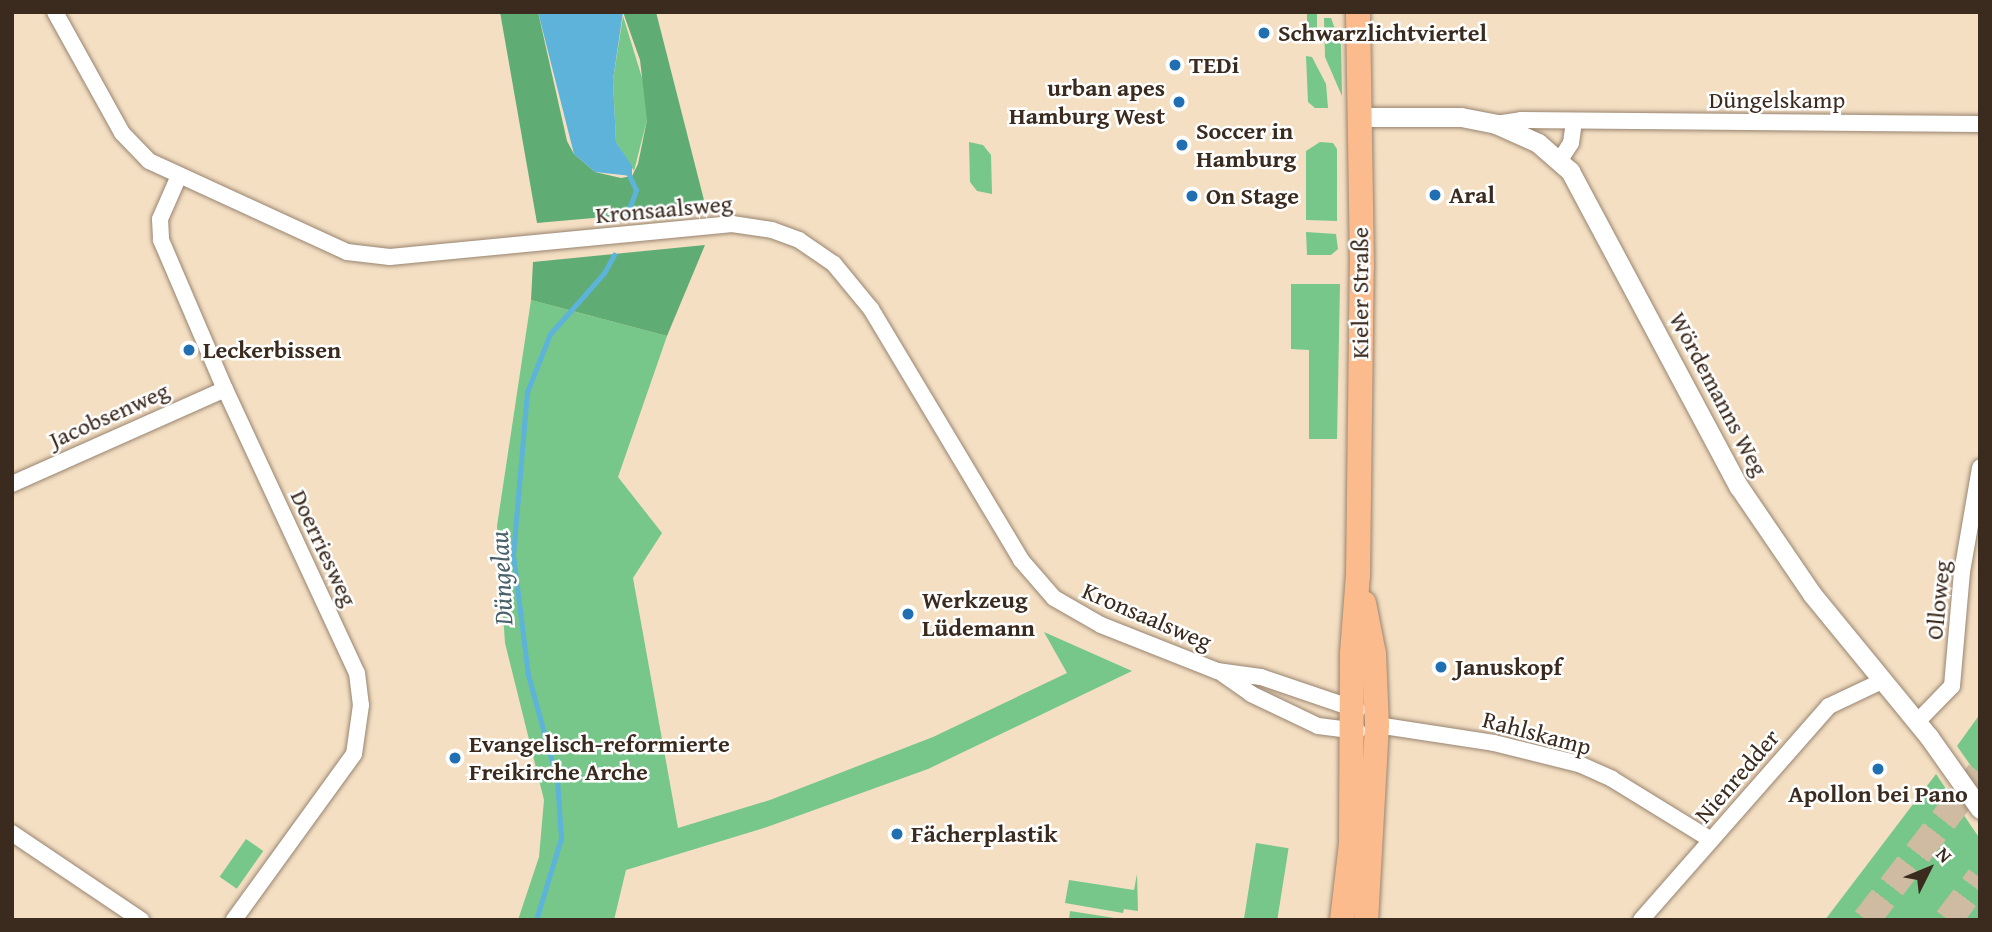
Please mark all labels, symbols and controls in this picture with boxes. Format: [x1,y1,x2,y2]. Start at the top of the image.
place label: Schwarzlichtviertel [1278,19,1487,47]
marker: Schwarzlichtviertel [1256,25,1272,41]
place label: TEDi [1189,51,1239,79]
marker: TEDi [1167,57,1183,73]
place label: urban apes Hamburg West [1009,74,1165,130]
street label: Düngelskamp [1709,86,1845,114]
marker: urban apes Hamburg West [1171,94,1187,110]
place label: Soccer in Hamburg [1196,117,1296,173]
marker: Soccer in Hamburg [1174,137,1190,153]
place label: Aral [1449,181,1495,209]
place label: On Stage [1206,182,1299,210]
marker: Aral [1427,187,1443,203]
marker: On Stage [1184,188,1200,204]
street label: Kronsaalsweg [594,189,734,229]
street label: Kieler Straße [1346,227,1374,359]
street label: Wördemanns Weg [1664,307,1774,481]
place label: Leckerbissen [203,336,341,364]
marker: Leckerbissen [181,342,197,358]
street label: Jacobsenweg [45,376,173,454]
street label: Doerriesweg [285,485,363,611]
water label: Düngelau [483,530,519,626]
street label: Olloweg [1920,559,1956,641]
street label: Kronsaalsweg [1078,576,1216,656]
place label: Werkzeug Lüdemann [922,586,1035,642]
marker: Werkzeug Lüdemann [900,606,916,622]
place label: Januskopf [1455,653,1562,681]
marker: Januskopf [1433,659,1449,675]
street label: Rahlskamp [1480,705,1594,761]
street label: Nienredder [1688,723,1786,829]
place label: Evangelisch-reformierte Freikirche Arche [469,730,730,786]
marker: Evangelisch-reformierte Freikirche Arche [447,750,463,766]
marker: Apollon bei Pano [1870,761,1886,777]
place label: Apollon bei Pano [1788,780,1968,808]
place label: Fächerplastik [911,820,1057,848]
marker: Fächerplastik [889,826,905,842]
north arrow [1894,834,1964,904]
text: N [1930,840,1959,869]

